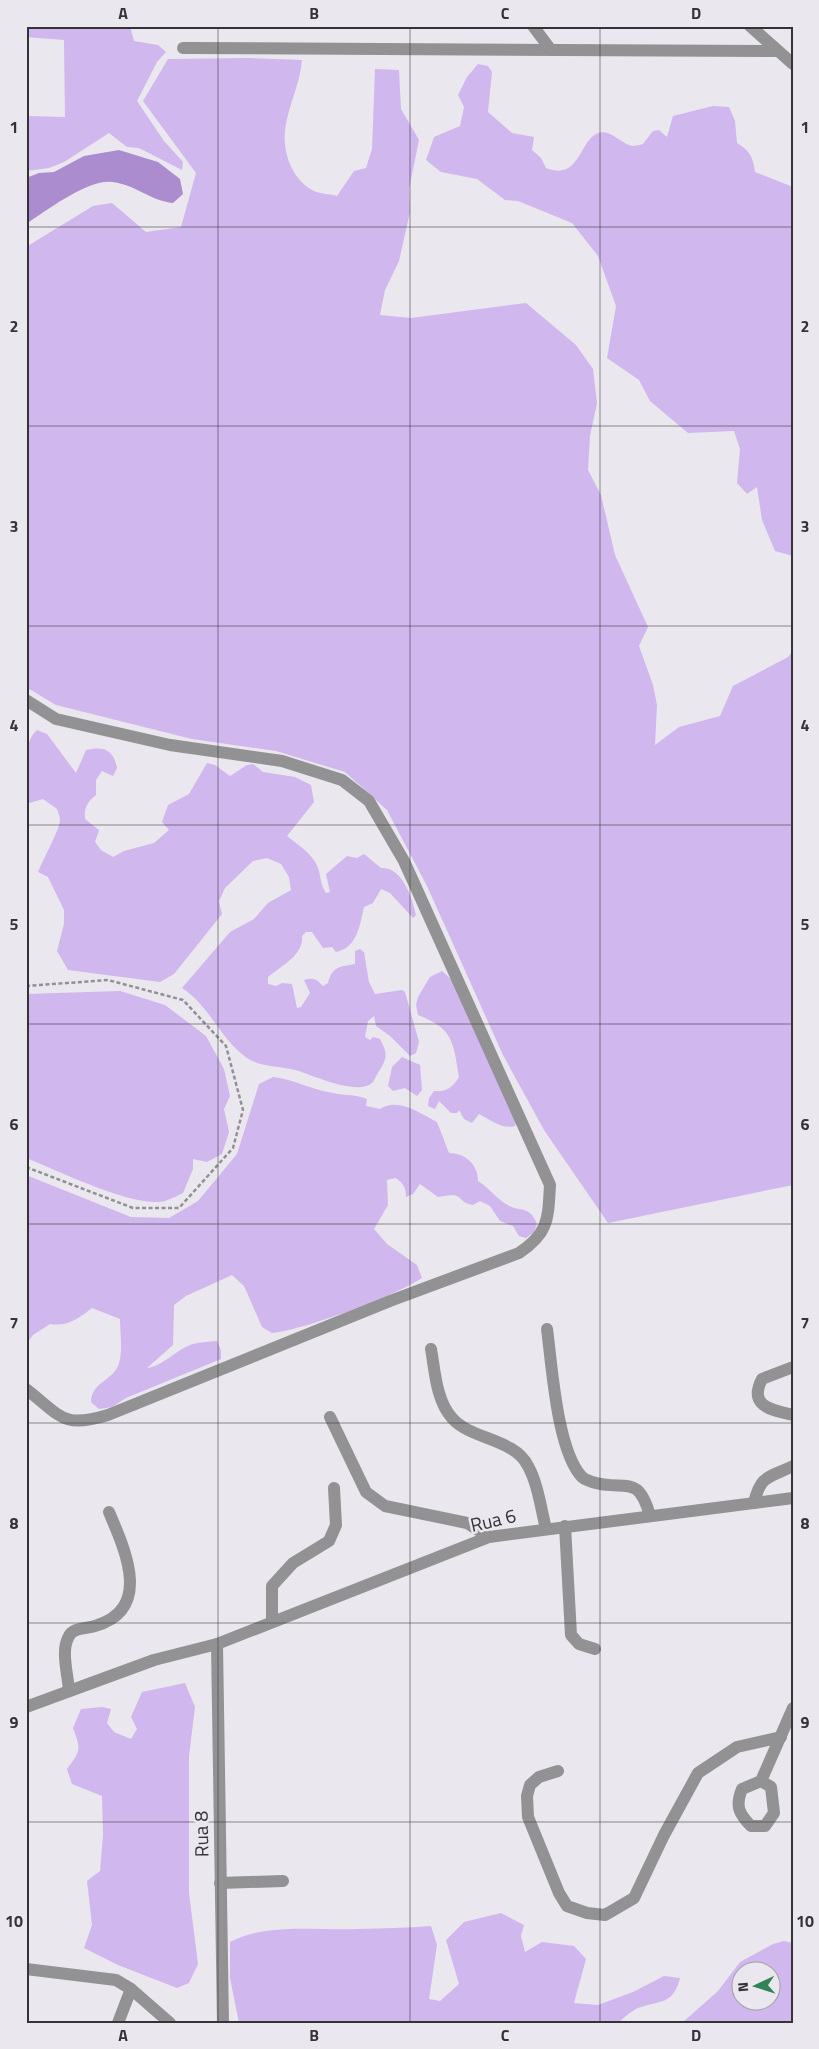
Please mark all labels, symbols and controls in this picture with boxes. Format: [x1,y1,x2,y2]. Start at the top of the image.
text: A [118,1,128,25]
text: B [309,1,319,25]
text: C [501,1,510,25]
text: D [691,1,701,25]
text: 1 [10,115,18,139]
text: 1 [801,115,809,139]
text: 2 [10,314,18,338]
text: 2 [801,314,809,338]
text: 3 [10,514,18,538]
text: 3 [801,514,809,538]
text: 4 [10,713,19,737]
text: 4 [801,713,810,737]
text: 5 [10,912,19,936]
text: 5 [801,912,810,936]
text: 6 [10,1112,19,1136]
text: 6 [801,1112,810,1136]
text: 7 [10,1311,18,1335]
text: 7 [801,1311,809,1335]
street label: Rua 6 [467,1500,519,1539]
text: 8 [10,1511,19,1535]
text: 8 [801,1511,810,1535]
text: 9 [10,1710,19,1734]
text: 9 [801,1710,810,1734]
street label: Rua 8 [186,1810,215,1857]
text: 10 [5,1909,23,1933]
text: 10 [796,1909,814,1933]
north arrow [732,1962,782,2012]
text: N [732,1981,753,1993]
text: A [118,2023,128,2047]
text: B [309,2023,319,2047]
text: C [501,2023,510,2047]
text: D [691,2023,701,2047]

